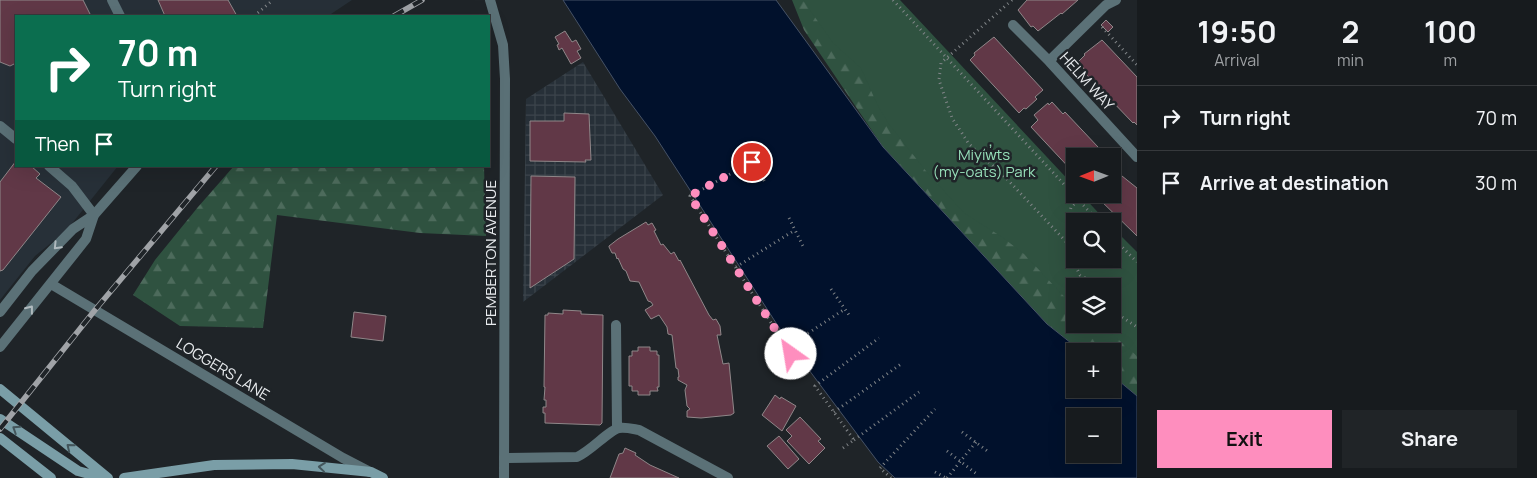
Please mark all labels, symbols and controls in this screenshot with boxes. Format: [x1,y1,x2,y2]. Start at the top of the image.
text: 19:50 [1197,11,1277,52]
text: 2 [1341,11,1359,52]
text: 100 [1424,11,1477,52]
text: 70 m [118,29,198,77]
icon: right [35,35,100,100]
street label: HELM WAY [1055,47,1119,115]
text: Arrival [1214,49,1260,71]
text: min [1337,49,1364,71]
text: m [1444,49,1457,71]
text: Turn right [118,74,216,104]
icon: right [1157,104,1185,132]
text: Turn right [1200,105,1290,131]
text: 70 m [1476,105,1517,131]
icon: arrive [90,130,118,158]
text: Then [35,131,80,157]
pin [731,141,773,183]
park label: Miyíw̓ts (my-oats) Park [933,144,1036,182]
icon: arrive [738,148,766,176]
north arrow [1066,148,1121,202]
map controls [1066,148,1121,463]
icon: arrive [1157,169,1185,197]
text: Arrive at destination [1200,170,1389,196]
text: 30 m [1475,170,1517,196]
street label: PEMBERTON AVENUE [480,180,501,326]
button: search [1066,213,1121,268]
one-way arrow [54,240,63,249]
button: layers [1066,278,1121,333]
one-way arrow [25,306,33,315]
position arrow [764,327,816,379]
street label: LOGGERS LANE [172,333,274,405]
button: + [1066,343,1121,398]
button: − [1066,408,1121,463]
button: Exit [1157,410,1332,468]
button: Share [1342,410,1517,468]
one-way arrow [12,426,21,435]
one-way arrow [67,443,76,452]
one-way arrow [318,462,326,473]

